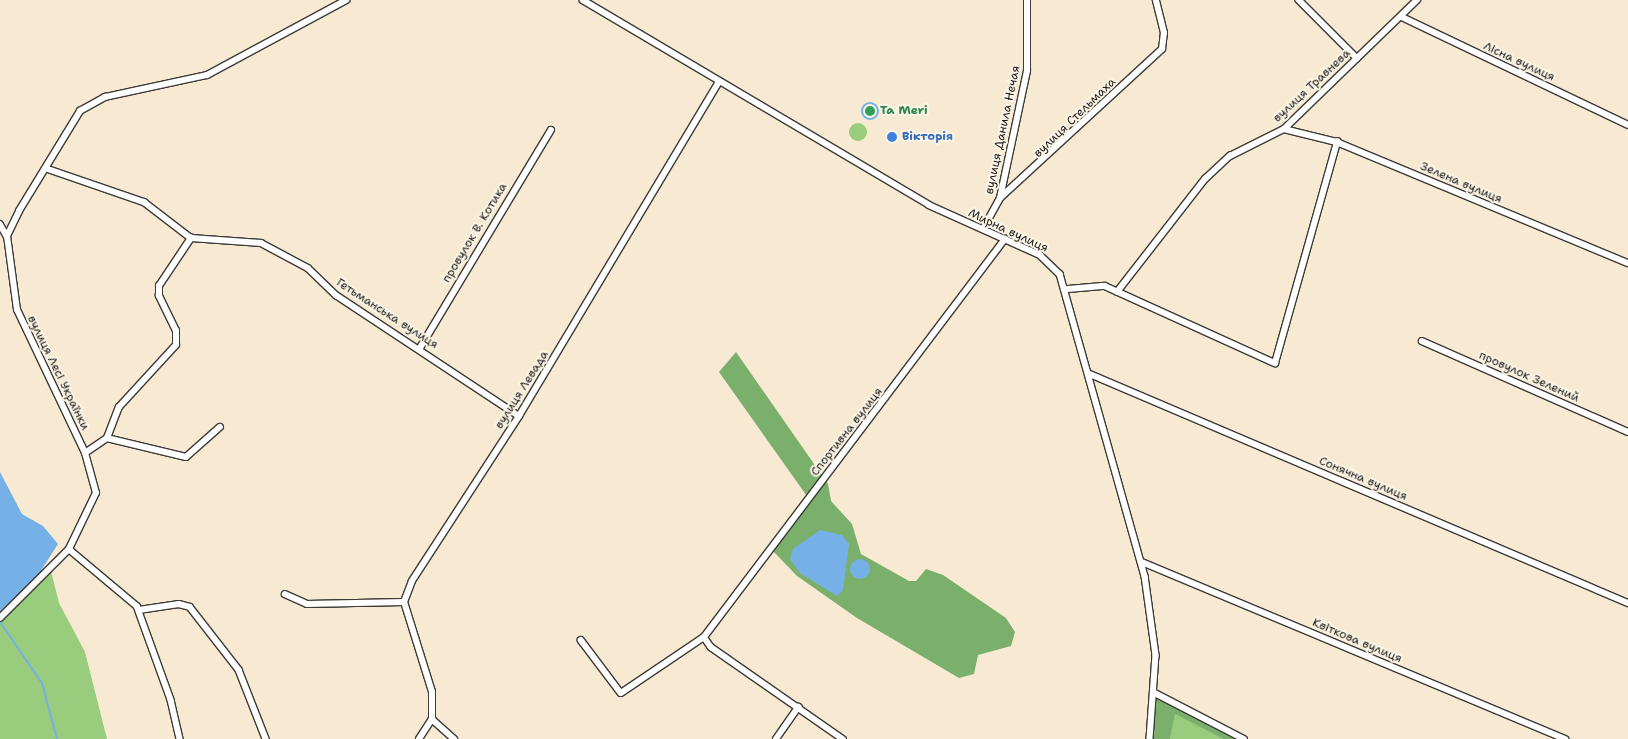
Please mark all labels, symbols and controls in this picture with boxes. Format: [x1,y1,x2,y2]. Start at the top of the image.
street label: Лісна вулиця [1481,39,1557,85]
street label: вулиця Травнева [1270,47,1354,125]
street label: вулиця Данила Нечая [982,64,1024,196]
street label: вулиця Стельмаха [1031,75,1119,161]
place label: Ta Meri [880,104,928,118]
marker: Ta Meri [864,105,876,117]
place label: Вікторія [902,130,953,144]
marker: Вікторія [886,131,898,143]
street label: Зелена вулиця [1418,159,1504,207]
street label: провулок В. Котика [440,181,510,285]
street label: Мирна вулиця [966,206,1050,256]
street label: Гетьманська вулиця [333,276,441,352]
street label: вулиця Лесі Українки [24,313,92,433]
street label: вулиця Левада [492,348,552,432]
street label: провулок Зелений [1477,348,1581,406]
street label: Спортивна вулиця [808,385,886,479]
street label: Сонячна вулиця [1317,454,1409,504]
street label: Квіткова вулиця [1310,616,1404,666]

